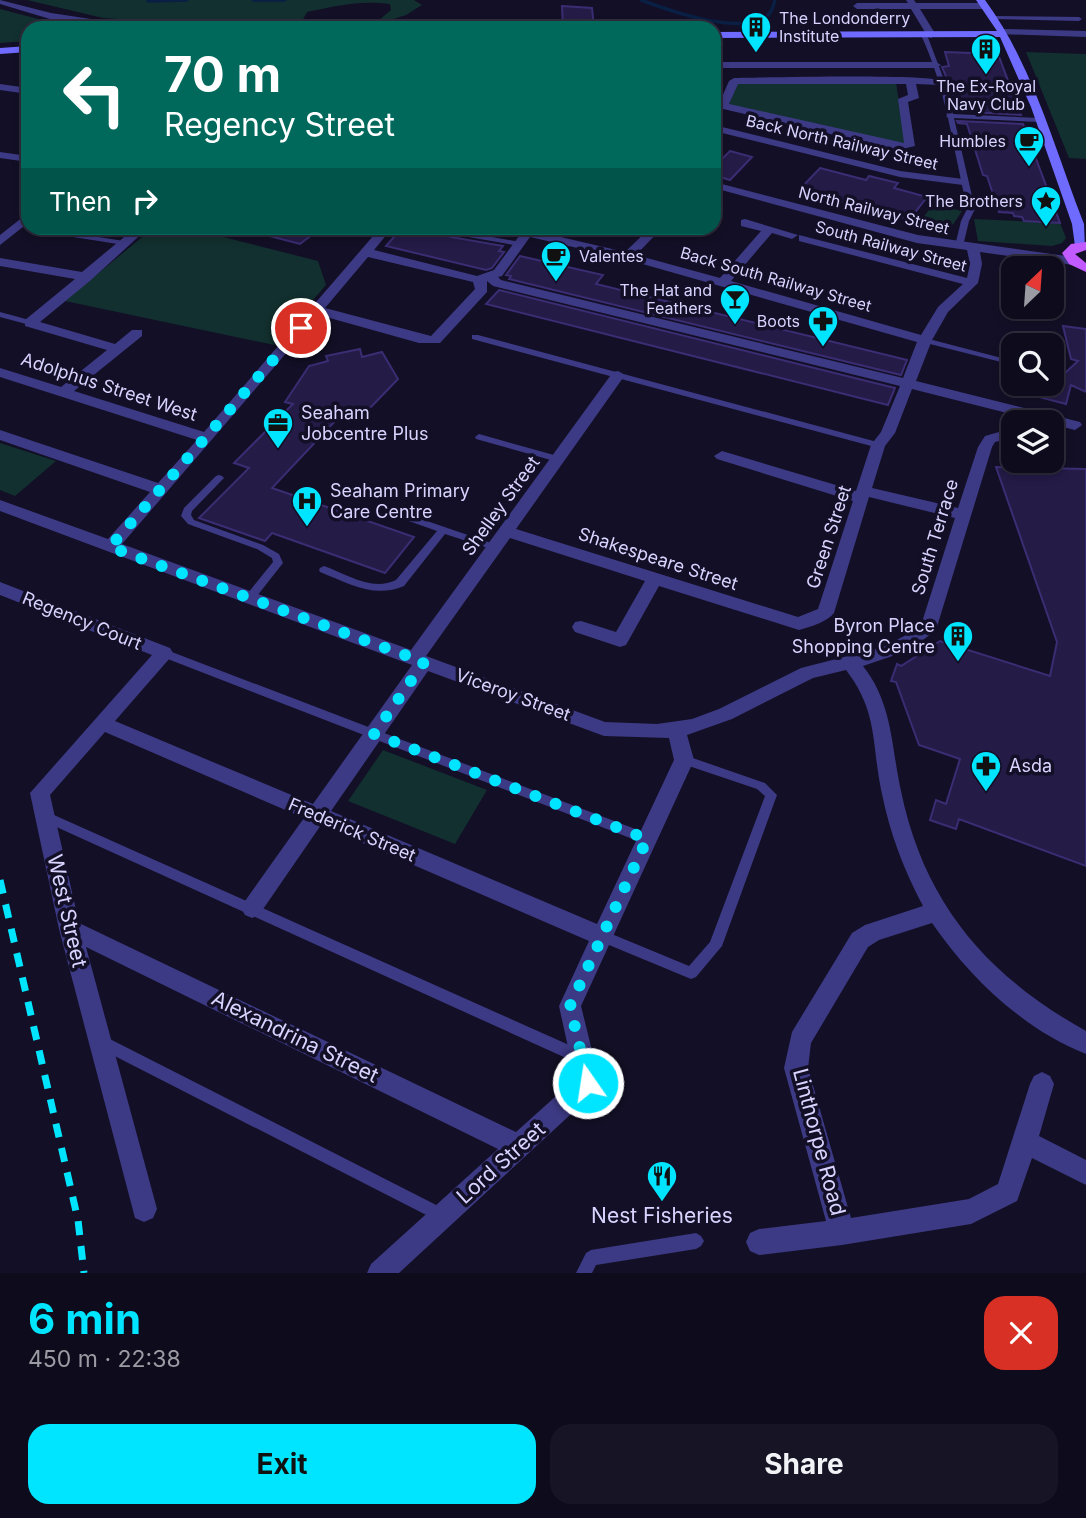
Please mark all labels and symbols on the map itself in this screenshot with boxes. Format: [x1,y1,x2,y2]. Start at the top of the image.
place label: The Londonderry Institute [779,8,910,46]
building icon: The Londonderry Institute [739,10,773,54]
building icon: The Ex-Royal Navy Club [969,32,1003,76]
place label: The Ex-Royal Navy Club [936,76,1036,114]
street label: Back North Railway Street [744,110,940,174]
cafe icon: Humbles [1012,124,1046,168]
place label: Humbles [939,131,1006,151]
street label: North Railway Street [797,182,951,238]
place icon: The Brothers [1029,184,1063,228]
place label: The Brothers [925,191,1023,211]
street label: South Railway Street [813,216,969,276]
cafe icon: Valentes [539,239,573,283]
street label: Back South Railway Street [678,242,874,316]
place label: Valentes [579,246,644,266]
north arrow [1001,256,1064,318]
place label: The Hat and Feathers [620,280,712,318]
bar icon: The Hat and Feathers [718,282,752,326]
pin [271,298,331,358]
pharmacy icon: Boots [806,304,840,348]
place label: Boots [757,311,800,331]
street label: Adolphus Street West [18,348,200,425]
place label: Seaham Jobcentre Plus [301,402,428,444]
office icon: Seaham Jobcentre Plus [261,406,295,450]
street label: Shelley Street [458,452,544,559]
street label: South Terrace [907,476,962,597]
place label: Seaham Primary Care Centre [330,480,470,522]
street label: Green Street [802,482,855,591]
hospital icon: Seaham Primary Care Centre [290,484,324,528]
street label: Shakespeare Street [576,523,741,594]
street label: Regency Court [20,587,145,654]
place label: Byron Place Shopping Centre [792,615,935,657]
building icon: Byron Place Shopping Centre [941,619,975,663]
street label: Viceroy Street [453,664,573,725]
pharmacy icon: Asda [969,749,1003,793]
place label: Asda [1009,755,1052,776]
street label: Frederick Street [285,793,419,866]
street label: West Street [42,852,93,970]
street label: Alexandrina Street [208,985,383,1088]
position arrow [551,1046,625,1120]
street label: Linthorpe Road [788,1066,851,1218]
street label: Lord Street [451,1116,550,1209]
restaurant icon: Nest Fisheries [645,1159,679,1203]
place label: Nest Fisheries [591,1203,733,1228]

